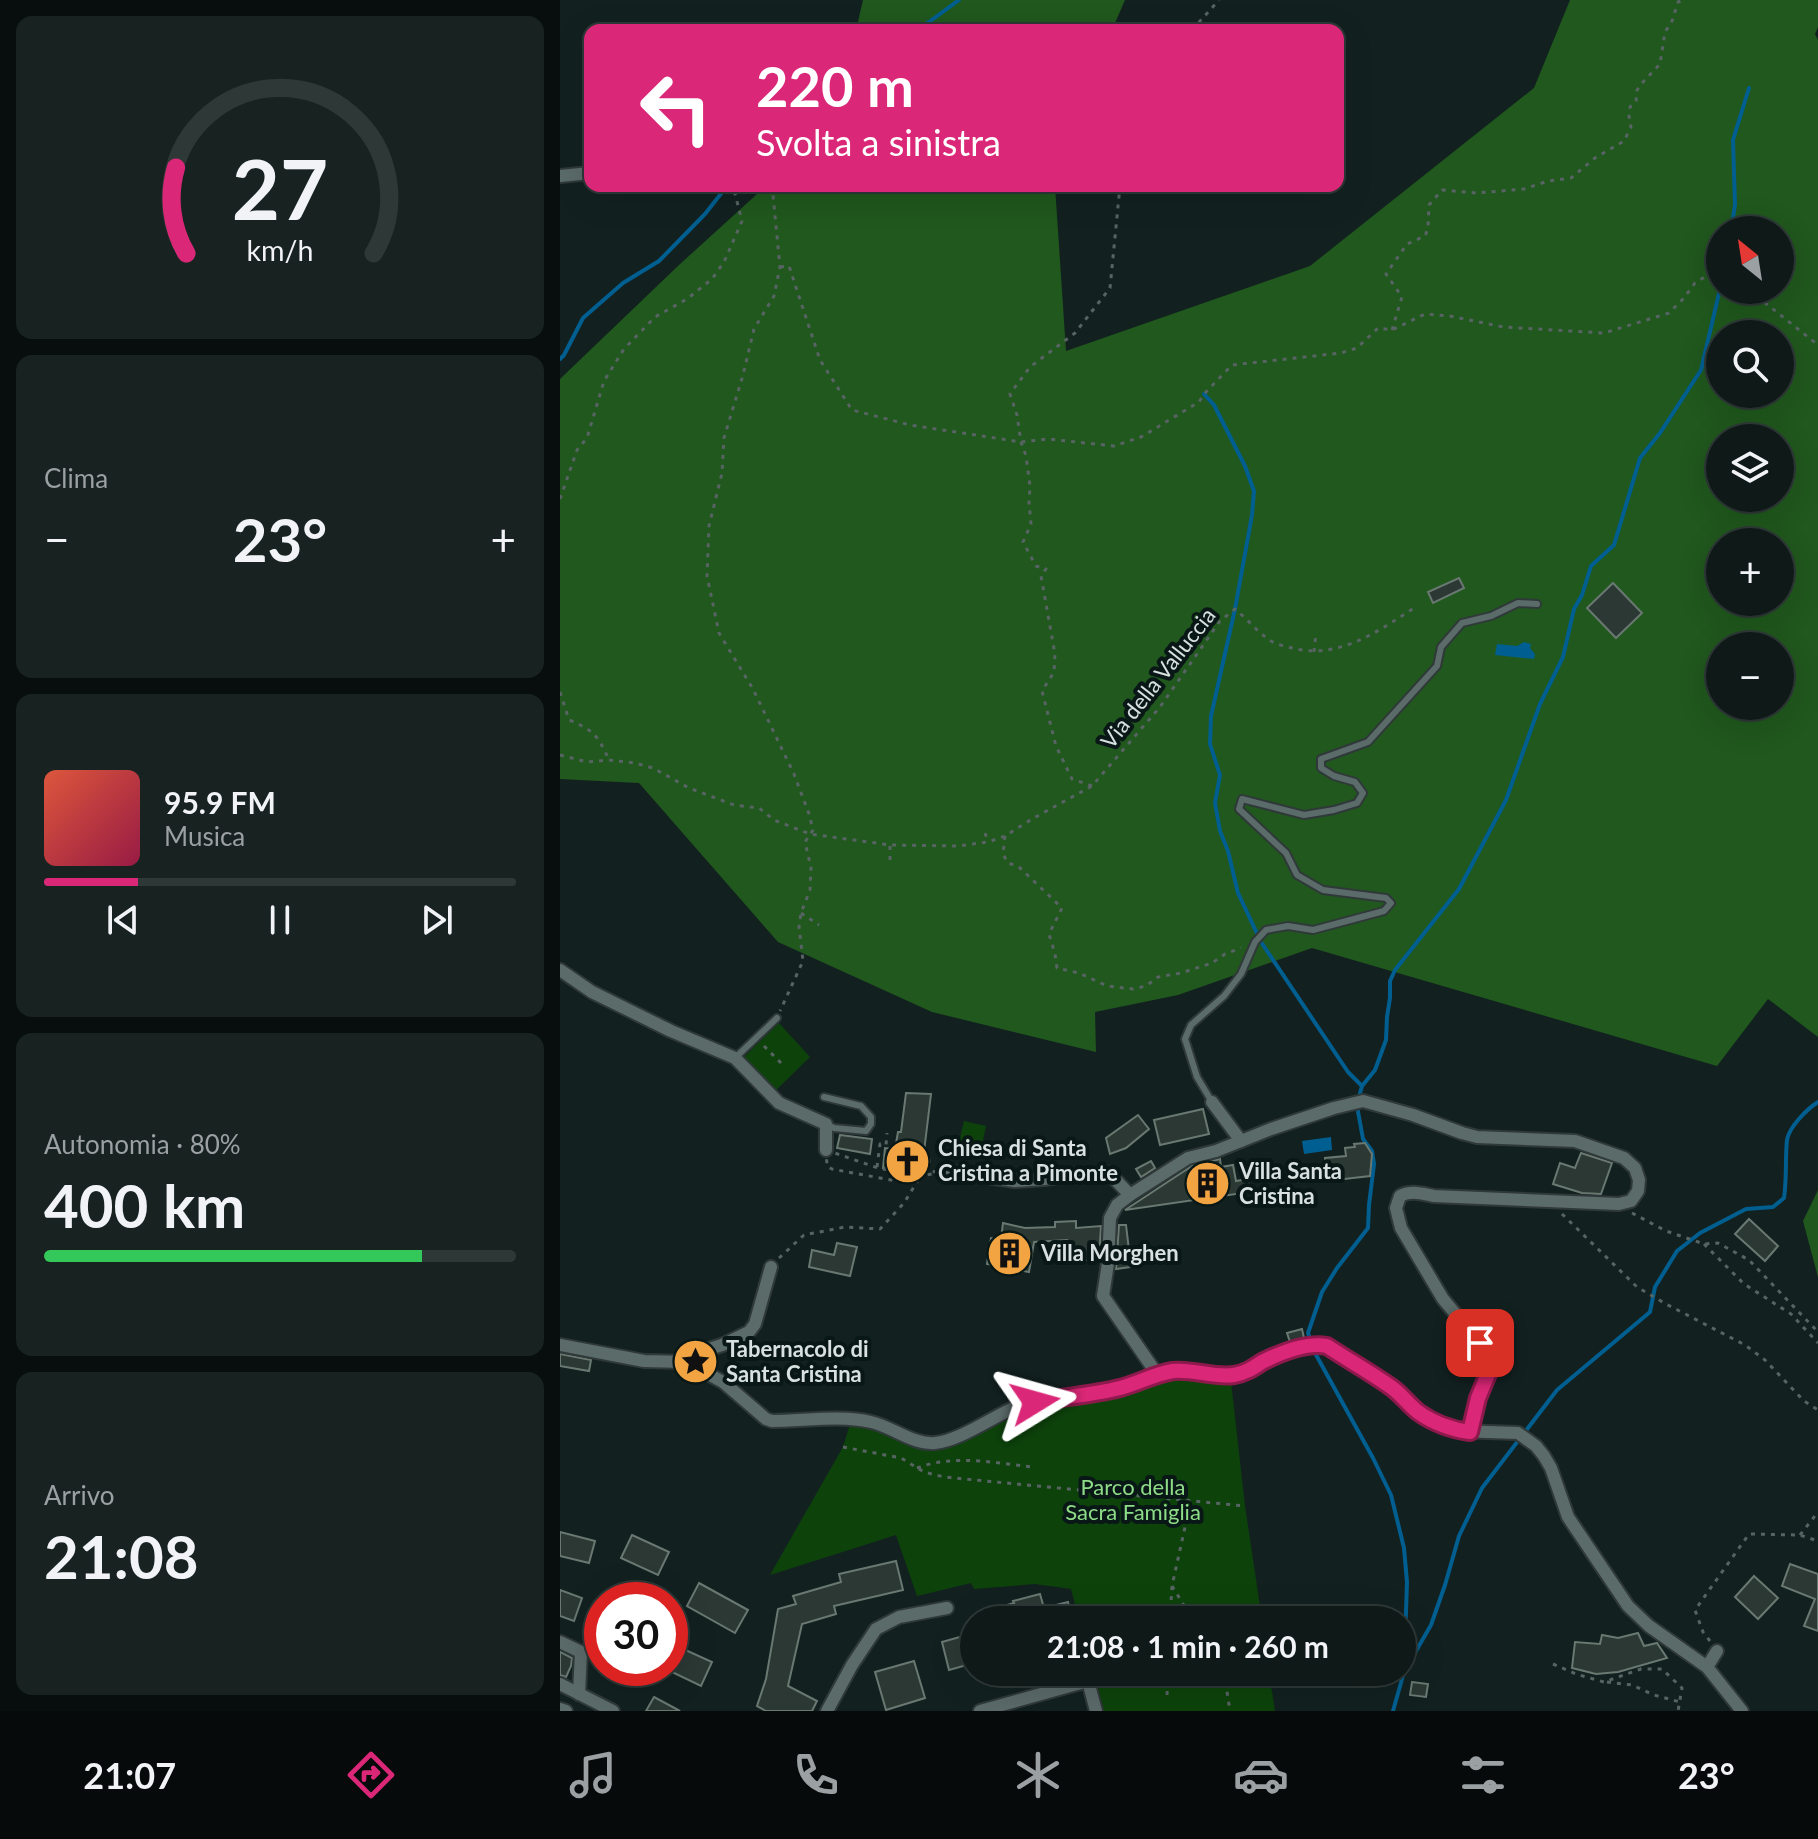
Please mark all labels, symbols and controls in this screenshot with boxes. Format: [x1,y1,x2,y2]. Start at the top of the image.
text: 220 m [756,52,914,119]
icon: left [624,56,728,160]
text: Svolta a sinistra [756,120,1001,164]
text: 27 [232,137,328,237]
north arrow [1706,216,1794,304]
map controls [1706,216,1794,720]
text: km/h [247,233,313,267]
button: search [1706,320,1794,408]
button: layers [1706,424,1794,512]
text: Clima [44,462,108,494]
text: 23° [233,503,327,575]
text: − [44,513,70,565]
text: + [490,513,516,565]
button: + [1706,528,1794,616]
street label: Via della Valluccia [1094,602,1221,753]
button: − [1706,632,1794,720]
text: 95.9 FM [164,784,276,820]
text: Musica [164,820,245,852]
icon: previous [101,898,145,942]
icon: pause [258,898,302,942]
icon: next [415,898,459,942]
text: Autonomia · 80% [44,1128,241,1160]
place label: Chiesa di Santa Cristina a Pimonte [938,1134,1118,1186]
church icon: Chiesa di Santa Cristina a Pimonte [883,1137,931,1185]
place label: Villa Santa Cristina [1238,1157,1342,1209]
building icon: Villa Santa Cristina [1184,1160,1232,1208]
text: 400 km [44,1169,245,1241]
building icon: Villa Morghen [986,1229,1034,1277]
place label: Villa Morghen [1040,1239,1179,1266]
pin [1446,1309,1514,1377]
icon: arrive [1458,1321,1502,1365]
place label: Tabernacolo di Santa Cristina [726,1335,869,1387]
place icon: Tabernacolo di Santa Cristina [671,1338,719,1386]
position arrow [993,1360,1077,1444]
park label: Parco della Sacra Famiglia [1065,1473,1201,1525]
text: Arrivo [44,1479,115,1511]
text: 21:08 [44,1520,199,1592]
speed limit sign: 30 [584,1582,688,1686]
text: 21:08 · 1 min · 260 m [1047,1628,1329,1664]
icon: directions [343,1747,399,1803]
icon: music [565,1747,621,1803]
icon: phone [788,1747,844,1803]
icon: climate [1010,1747,1066,1803]
icon: car [1233,1747,1289,1803]
icon: filters [1455,1747,1511,1803]
text: 21:07 [83,1753,176,1797]
text: 23° [1678,1753,1735,1797]

